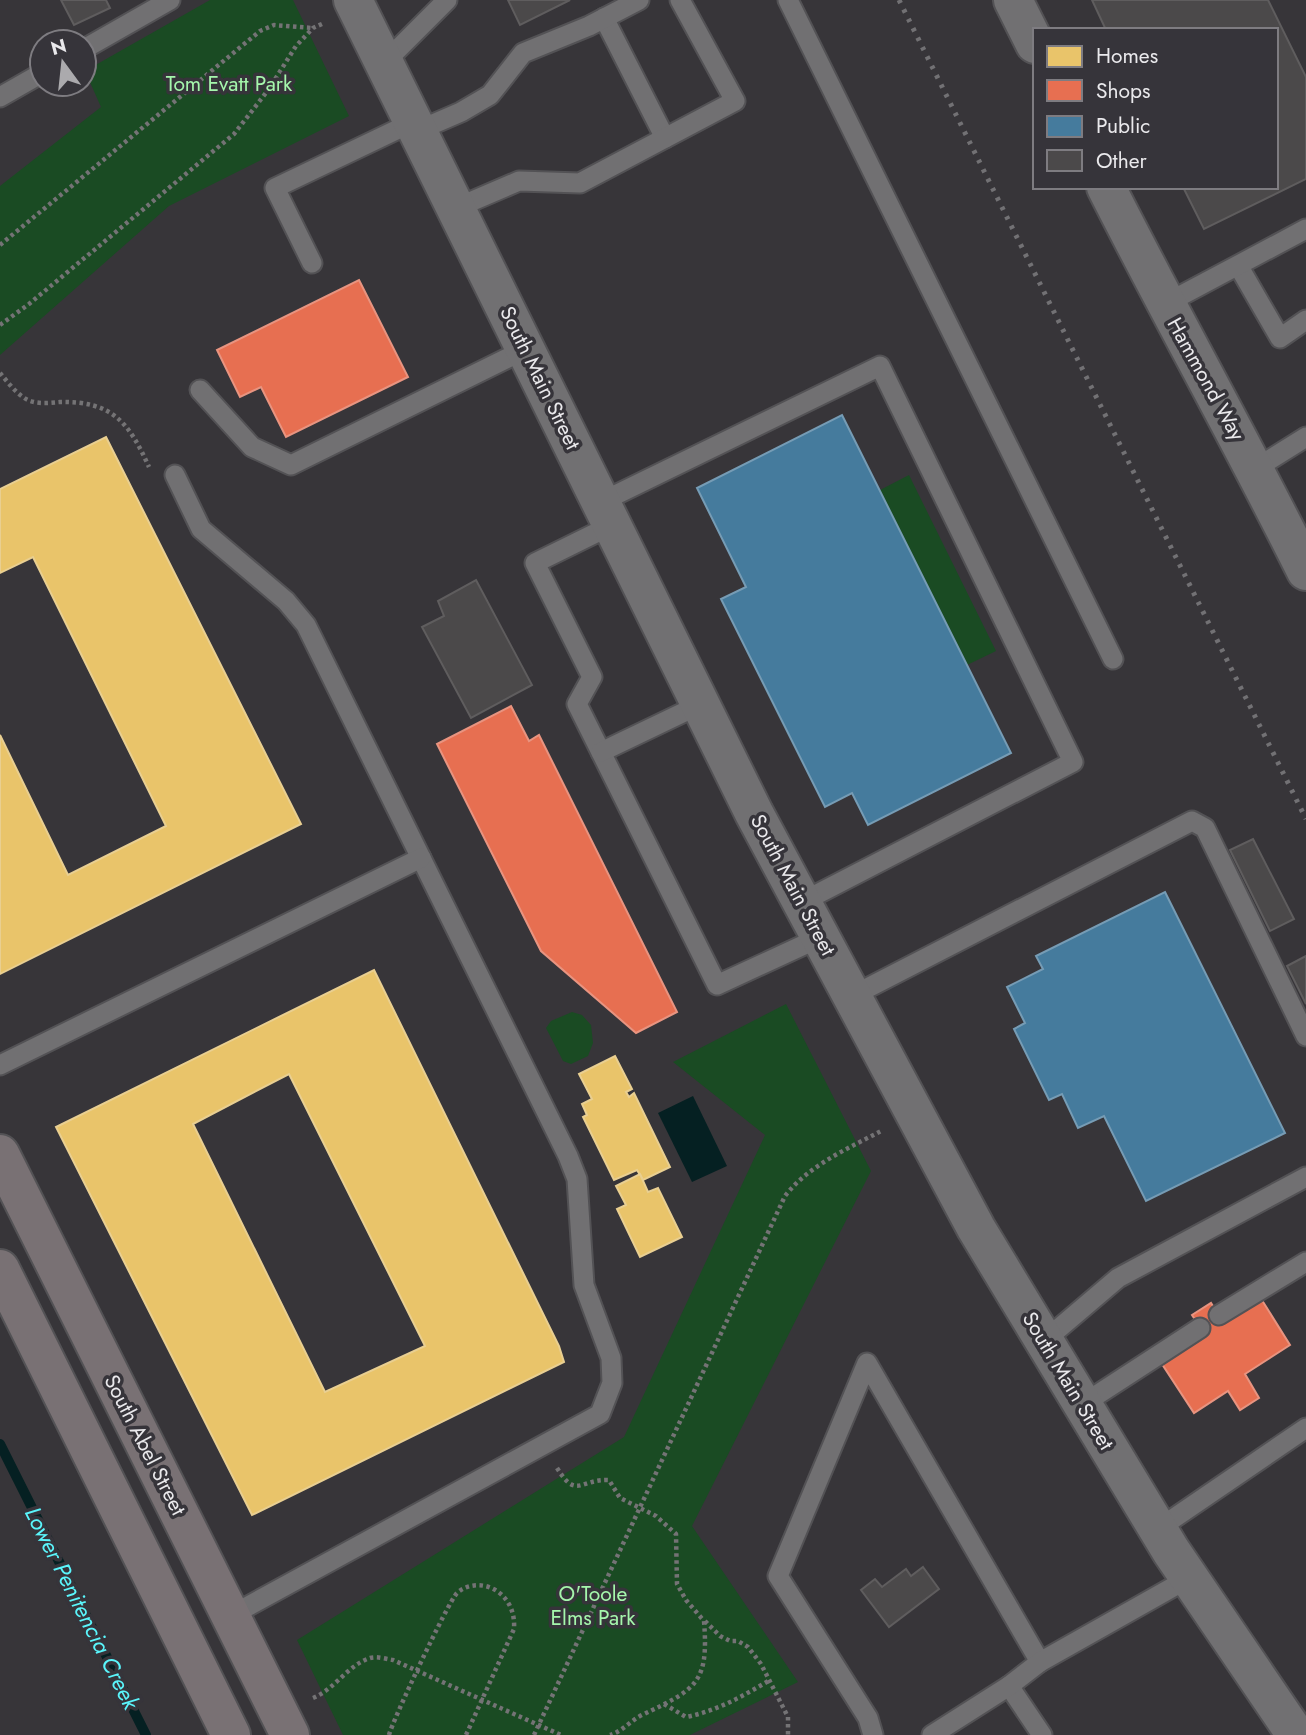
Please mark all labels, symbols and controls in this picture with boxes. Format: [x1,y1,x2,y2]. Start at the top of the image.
north arrow [28,28,98,98]
legend [1033,28,1278,189]
text: N [48,32,70,62]
text: Homes [1096,41,1158,71]
park label: Tom Evatt Park [166,69,293,99]
text: Shops [1096,76,1150,106]
text: Public [1096,111,1150,141]
text: Other [1096,146,1147,176]
street label: South Main Street [492,301,588,455]
street label: Hammond Way [1160,312,1253,447]
street label: South Main Street [743,809,843,961]
street label: South Main Street [1015,1306,1121,1456]
street label: South Abel Street [97,1369,193,1521]
water label: Lower Penitencia Creek [16,1501,148,1716]
park label: O'Toole Elms Park [551,1579,636,1633]

